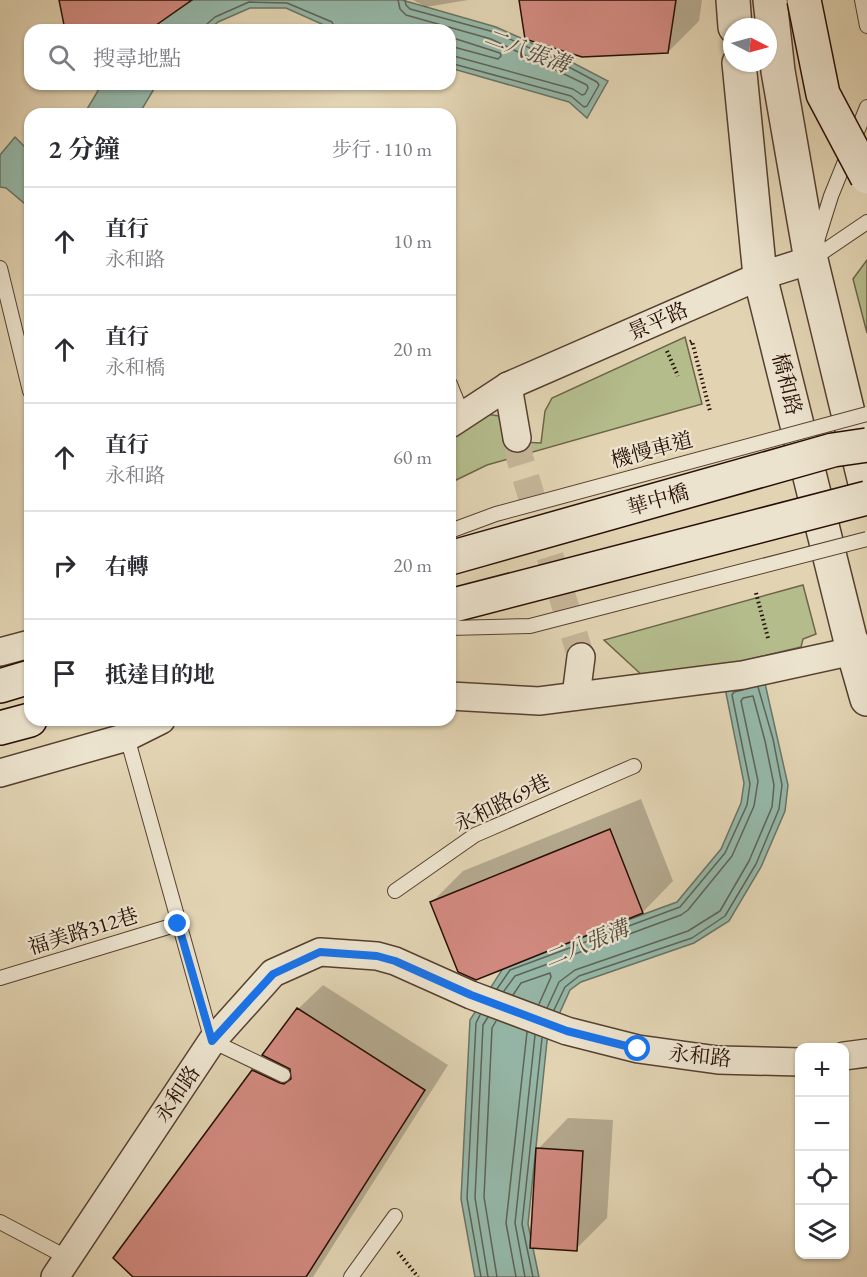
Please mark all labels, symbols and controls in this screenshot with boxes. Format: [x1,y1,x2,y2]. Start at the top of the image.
north arrow [723,18,777,72]
water label: 二八張溝 [481,22,576,80]
search box [24,24,456,90]
icon: search [45,41,78,74]
text: 搜尋地點 [93,44,181,73]
text: 2 分鐘 [48,132,120,166]
text: 步行 · 110 m [332,136,432,162]
text: 直行 [105,214,149,243]
icon: ahead [48,225,81,258]
text: 10 m [393,228,432,254]
text: 永和路 [105,246,165,272]
street label: 景平路 [624,295,692,346]
text: 直行 [105,322,149,351]
icon: ahead [48,333,81,366]
text: 20 m [393,336,432,362]
street label: 橋和路 [767,350,808,418]
text: 永和橋 [105,354,165,380]
street label: 機慢車道 [608,426,696,473]
text: 直行 [105,430,149,459]
icon: ahead [48,441,81,474]
text: 60 m [393,444,432,470]
text: 永和路 [105,462,165,488]
street label: 華中橋 [624,478,692,521]
icon: right [48,549,81,582]
text: 右轉 [105,552,149,581]
text: 20 m [393,552,432,578]
icon: arrive [48,657,81,690]
text: 抵達目的地 [105,660,215,689]
street label: 永和路69巷 [449,768,555,838]
street label: 福美路312巷 [24,901,141,960]
route end [164,910,190,936]
water label: 二八張溝 [540,912,635,973]
route start [624,1035,650,1061]
street label: 永和路 [667,1039,733,1072]
map controls [795,1043,849,1259]
button: + [795,1043,849,1097]
street label: 永和路 [148,1060,205,1127]
button: − [795,1097,849,1151]
button: locate [795,1151,849,1205]
button: layers [795,1205,849,1259]

